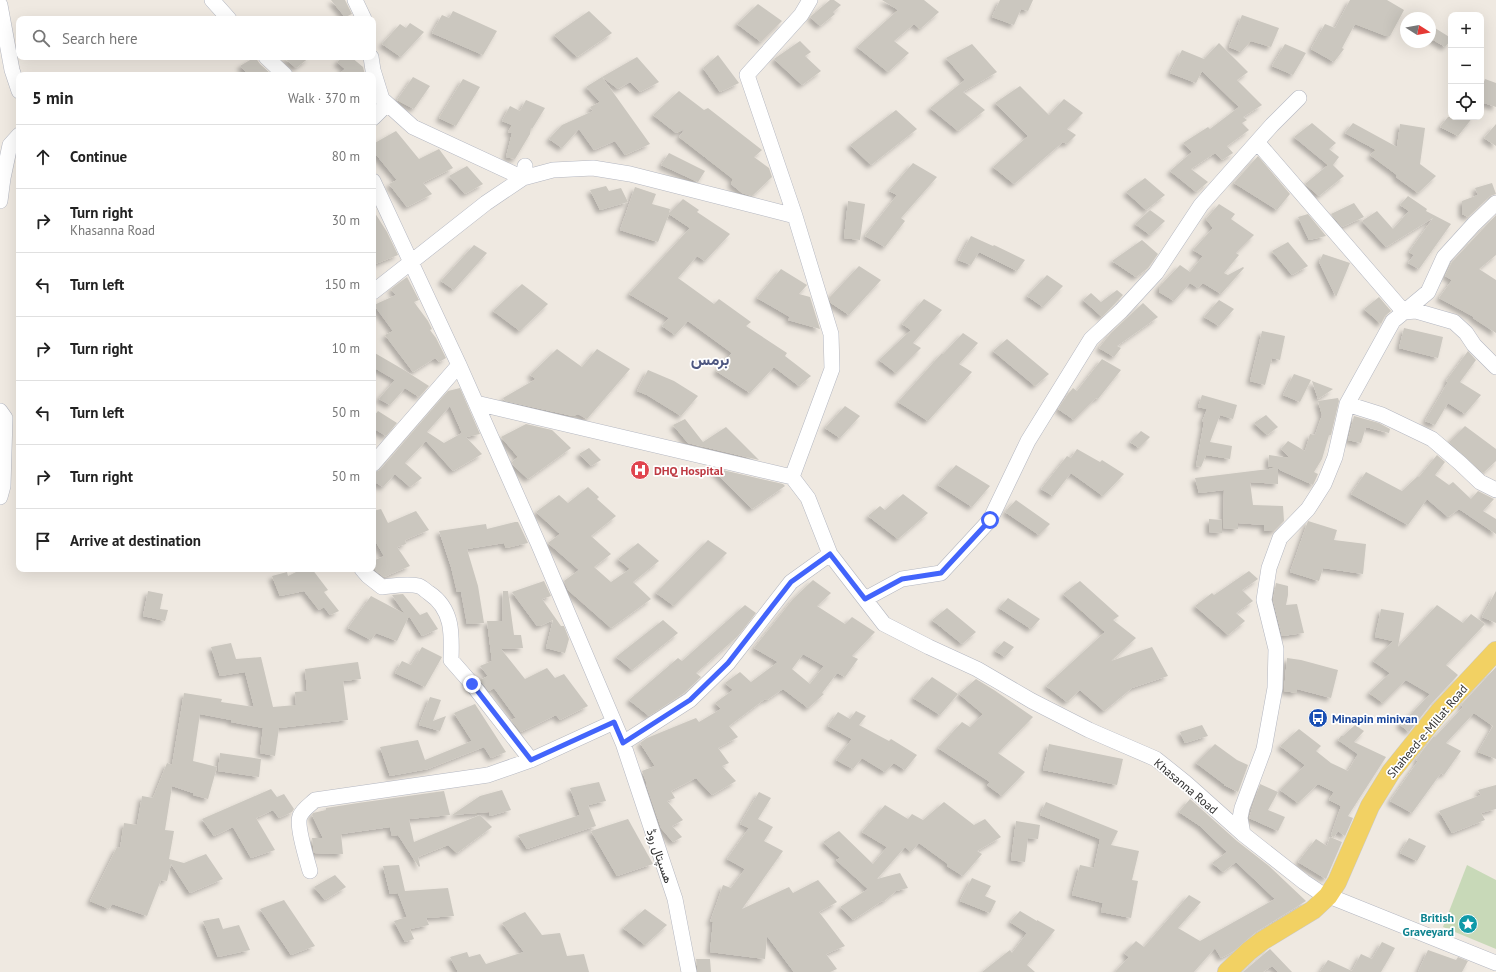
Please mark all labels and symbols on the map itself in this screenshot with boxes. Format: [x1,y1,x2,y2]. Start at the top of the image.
north arrow [1400,12,1436,48]
district label: برمس [691,349,729,370]
hospital icon: DHQ Hospital [629,459,651,481]
place label: DHQ Hospital [654,463,724,478]
route start [981,511,999,529]
route end [463,675,481,693]
street label: Shaheed-e-Millat Road [1384,681,1470,781]
bus stop icon: Minapin minivan [1307,707,1329,729]
place label: Minapin minivan [1332,711,1417,726]
street label: Khasanna Road [1151,755,1221,817]
street label: ھسپتال روڈ [643,827,676,885]
place label: British Graveyard [1403,910,1454,939]
place icon: British Graveyard [1457,913,1479,935]

